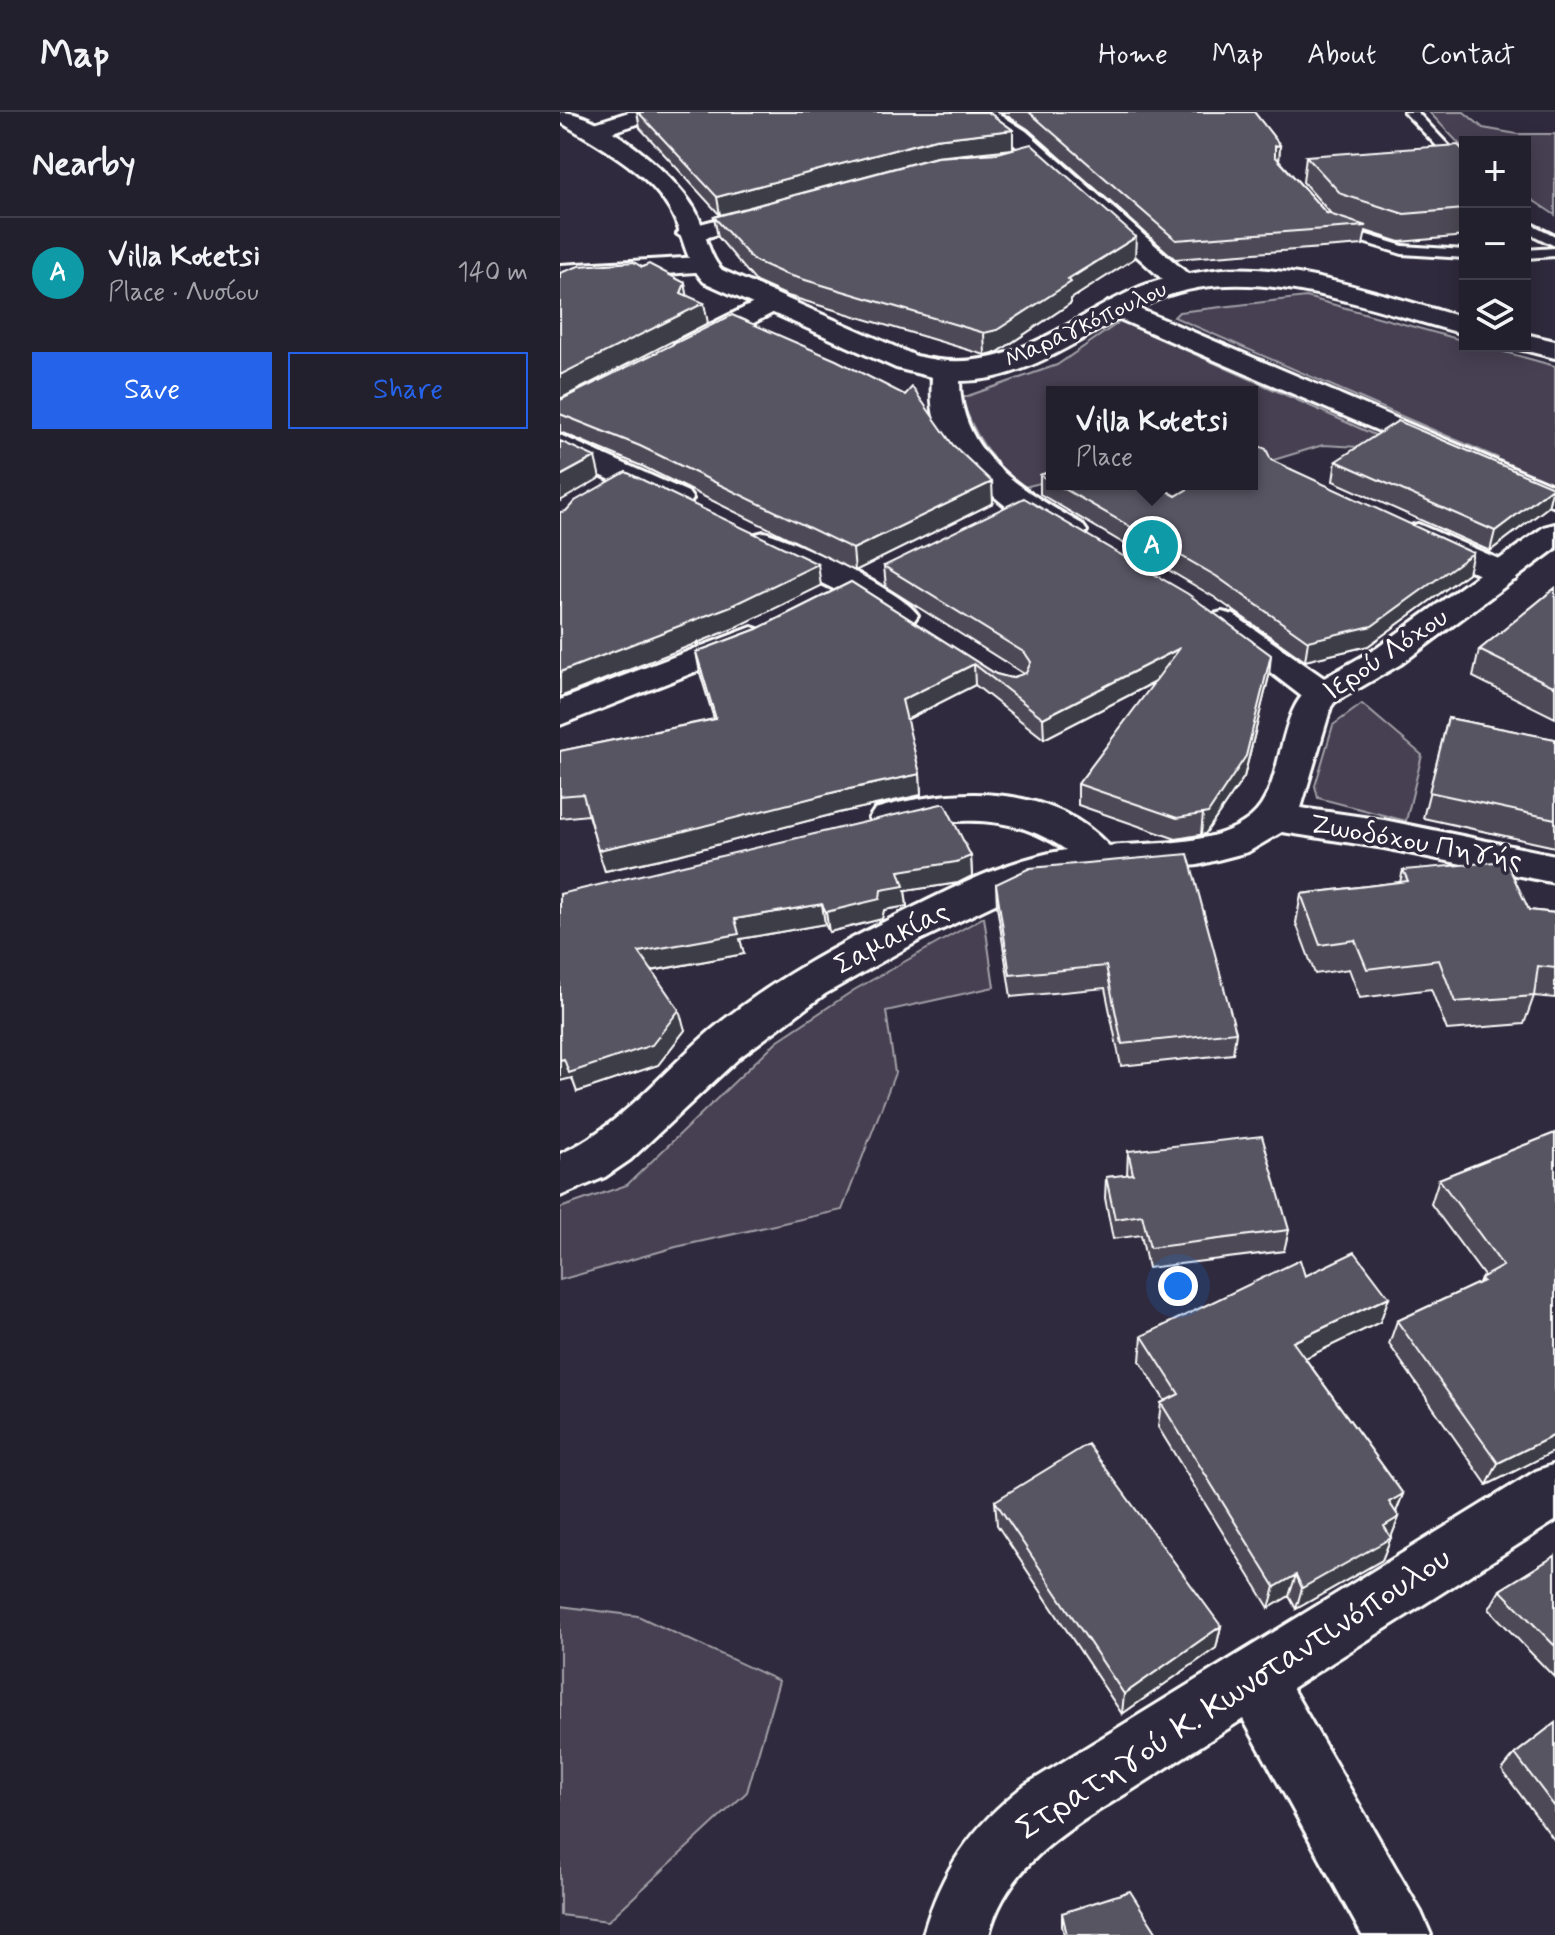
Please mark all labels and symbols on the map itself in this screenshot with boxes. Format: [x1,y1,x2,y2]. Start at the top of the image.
street label: Μαραγκόπουλου [1000,274,1172,376]
pin: A [1126,516,1178,576]
street label: Ιερού Λόχου [1316,600,1456,710]
street label: Ζωοδόχου Πηγής [1307,806,1525,880]
street label: Σαμακίας [828,893,956,985]
your location [1158,1266,1198,1306]
street label: Στρατηγού Κ. Κωνσταντινόπουλου [1008,1536,1460,1852]

